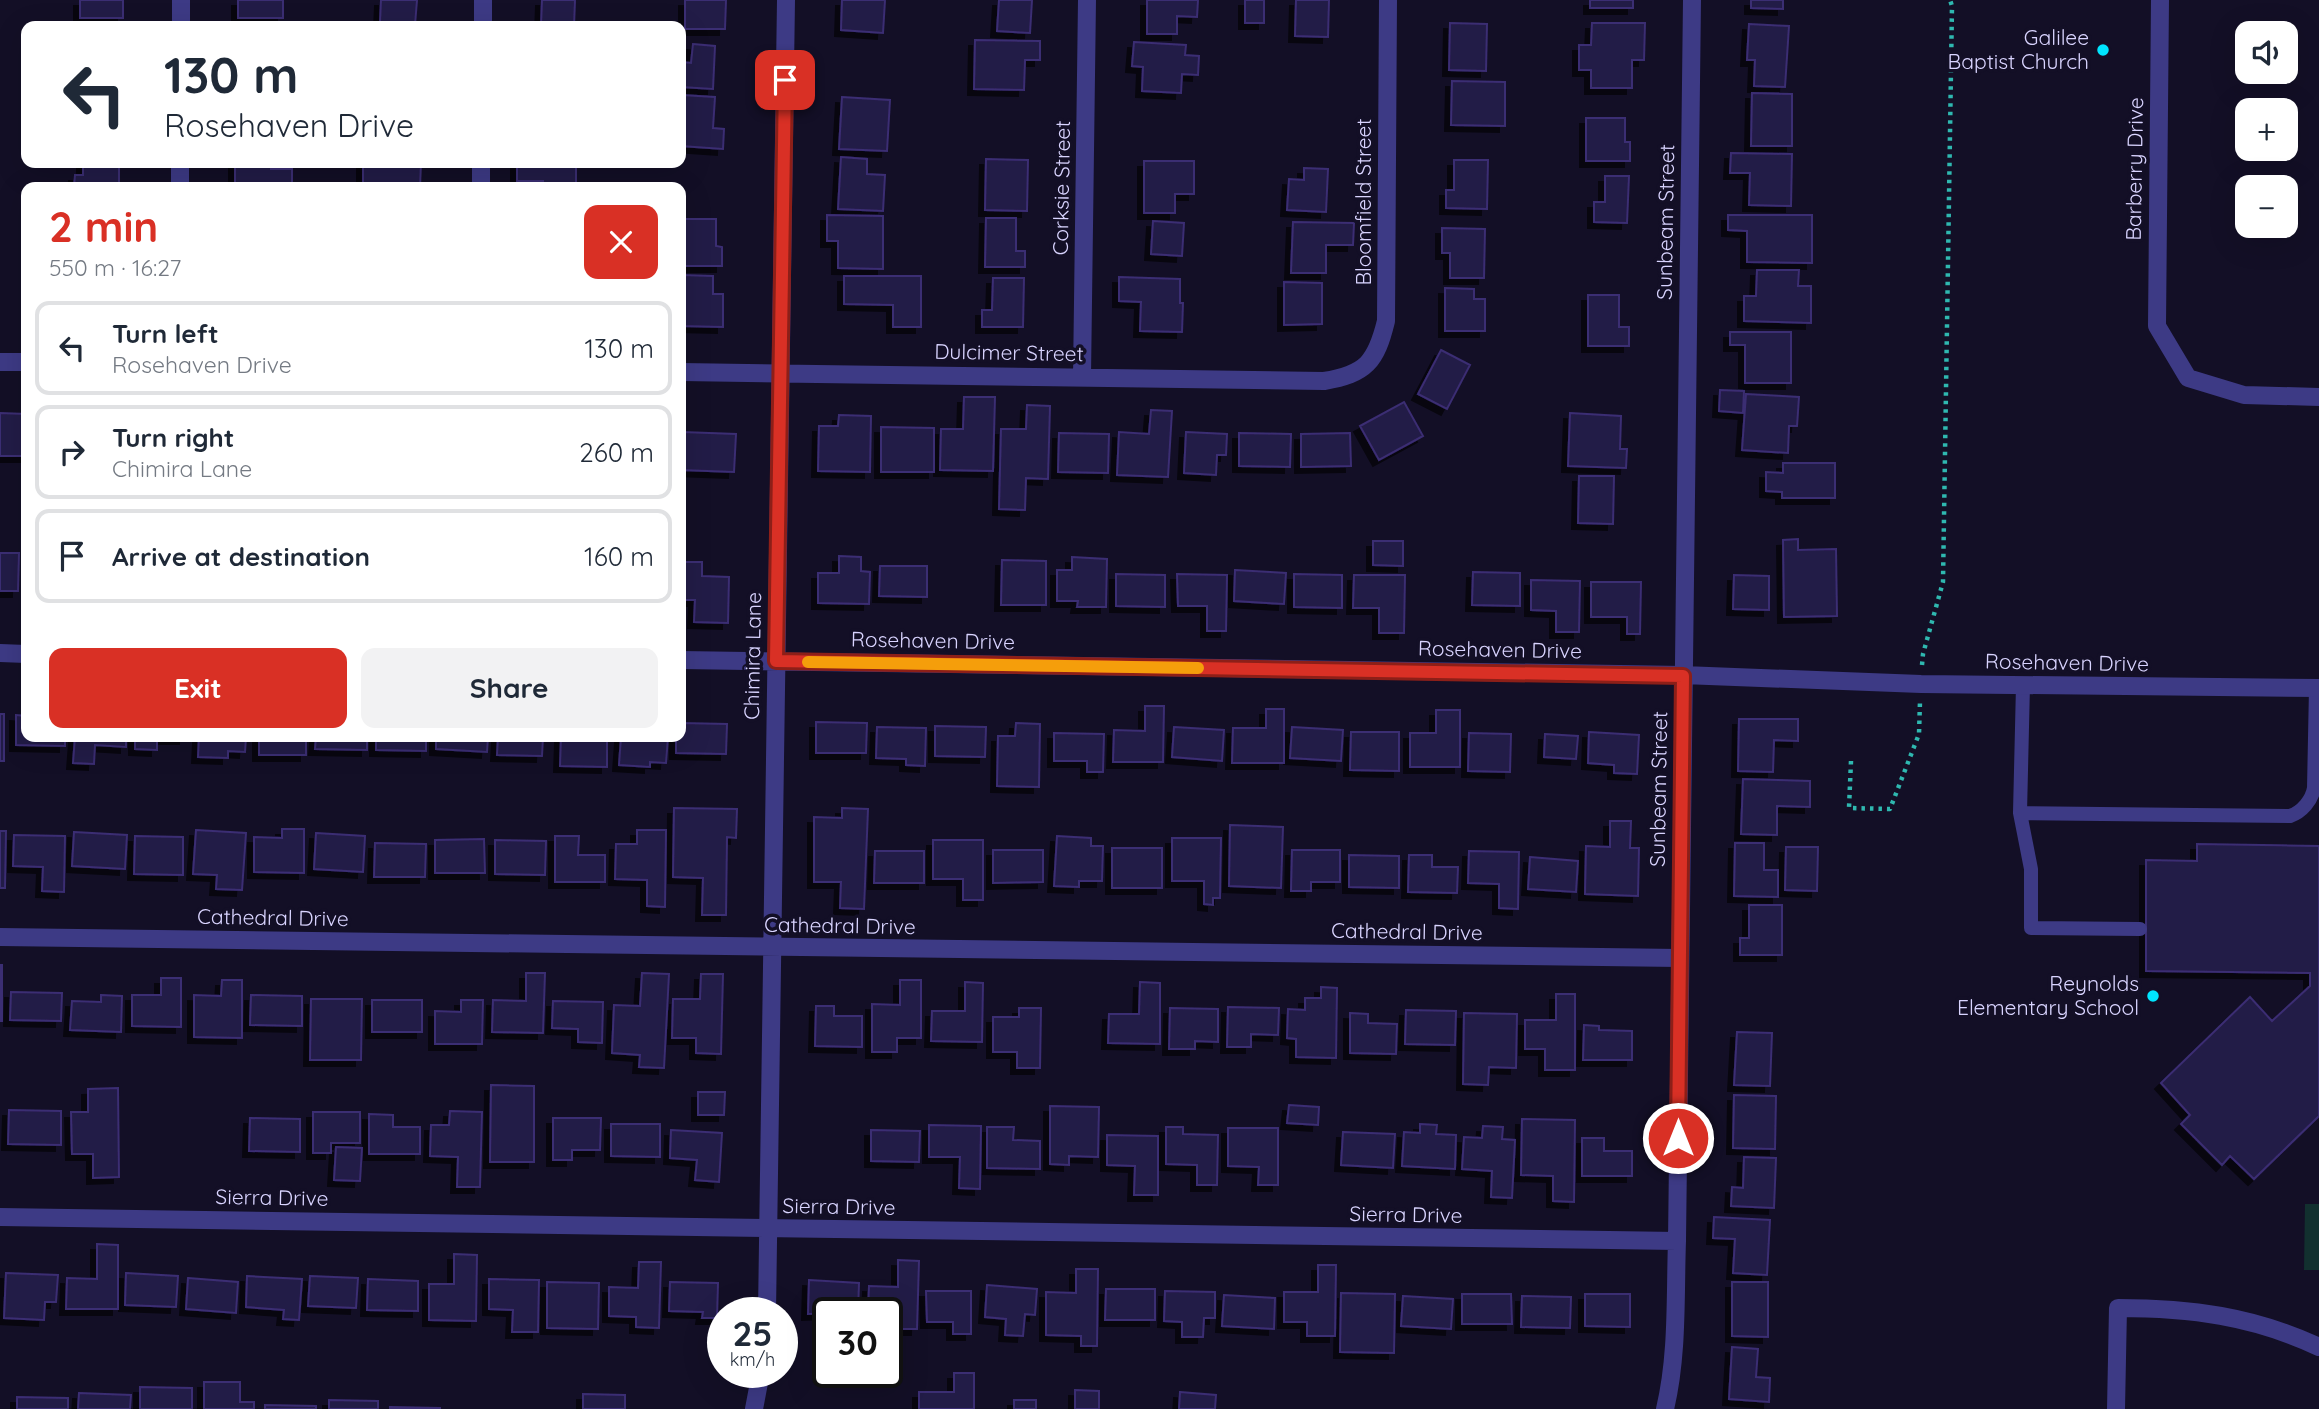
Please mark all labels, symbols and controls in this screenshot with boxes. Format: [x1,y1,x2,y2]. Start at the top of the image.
map controls [2235,21,2298,238]
button: sound [2235,21,2298,84]
place label: Galilee Baptist Church [1948,24,2089,74]
marker: Galilee Baptist Church [2095,42,2111,58]
text: 130 m [164,44,298,105]
icon: left [49,49,140,140]
pin [755,50,815,110]
icon: arrive [766,61,804,99]
street label: Barberry Drive [2120,97,2148,241]
button: + [2235,98,2298,161]
text: Rosehaven Drive [164,105,414,145]
street label: Bloomfield Street [1350,118,1376,286]
street label: Corksie Street [1047,120,1075,256]
street label: Sunbeam Street [1651,144,1679,300]
button: − [2235,175,2298,238]
text: 2 min [49,200,158,253]
button: close [584,205,658,279]
text: 550 m · 16:27 [49,253,181,282]
text: Turn left [112,317,219,350]
icon: left [53,329,91,367]
text: 130 m [584,332,654,365]
street label: Dulcimer Street [934,338,1084,366]
text: Rosehaven Drive [112,350,292,379]
text: Turn right [112,421,234,454]
icon: right [53,433,91,471]
text: 260 m [579,436,654,469]
text: Chimira Lane [112,454,252,483]
icon: arrive [53,537,91,575]
text: Arrive at destination [112,540,370,573]
text: 160 m [584,540,654,573]
street label: Chimira Lane [738,592,766,720]
street label: Rosehaven Drive [851,626,1015,654]
street label: Rosehaven Drive [1418,635,1582,663]
button: Exit [49,648,347,728]
button: Share [361,648,658,728]
street label: Rosehaven Drive [1985,648,2149,676]
street label: Sunbeam Street [1644,711,1672,867]
street label: Cathedral Drive [197,903,349,931]
street label: Cathedral Drive [764,911,916,939]
street label: Cathedral Drive [1331,917,1483,945]
place label: Reynolds Elementary School [1957,970,2139,1020]
marker: Reynolds Elementary School [2145,988,2161,1004]
position arrow [1641,1101,1715,1175]
street label: Sierra Drive [215,1183,329,1211]
street label: Sierra Drive [782,1192,896,1220]
street label: Sierra Drive [1349,1200,1463,1228]
speed limit sign: 30 [812,1297,903,1388]
text: 25 [732,1311,773,1355]
text: km/h [730,1348,775,1371]

